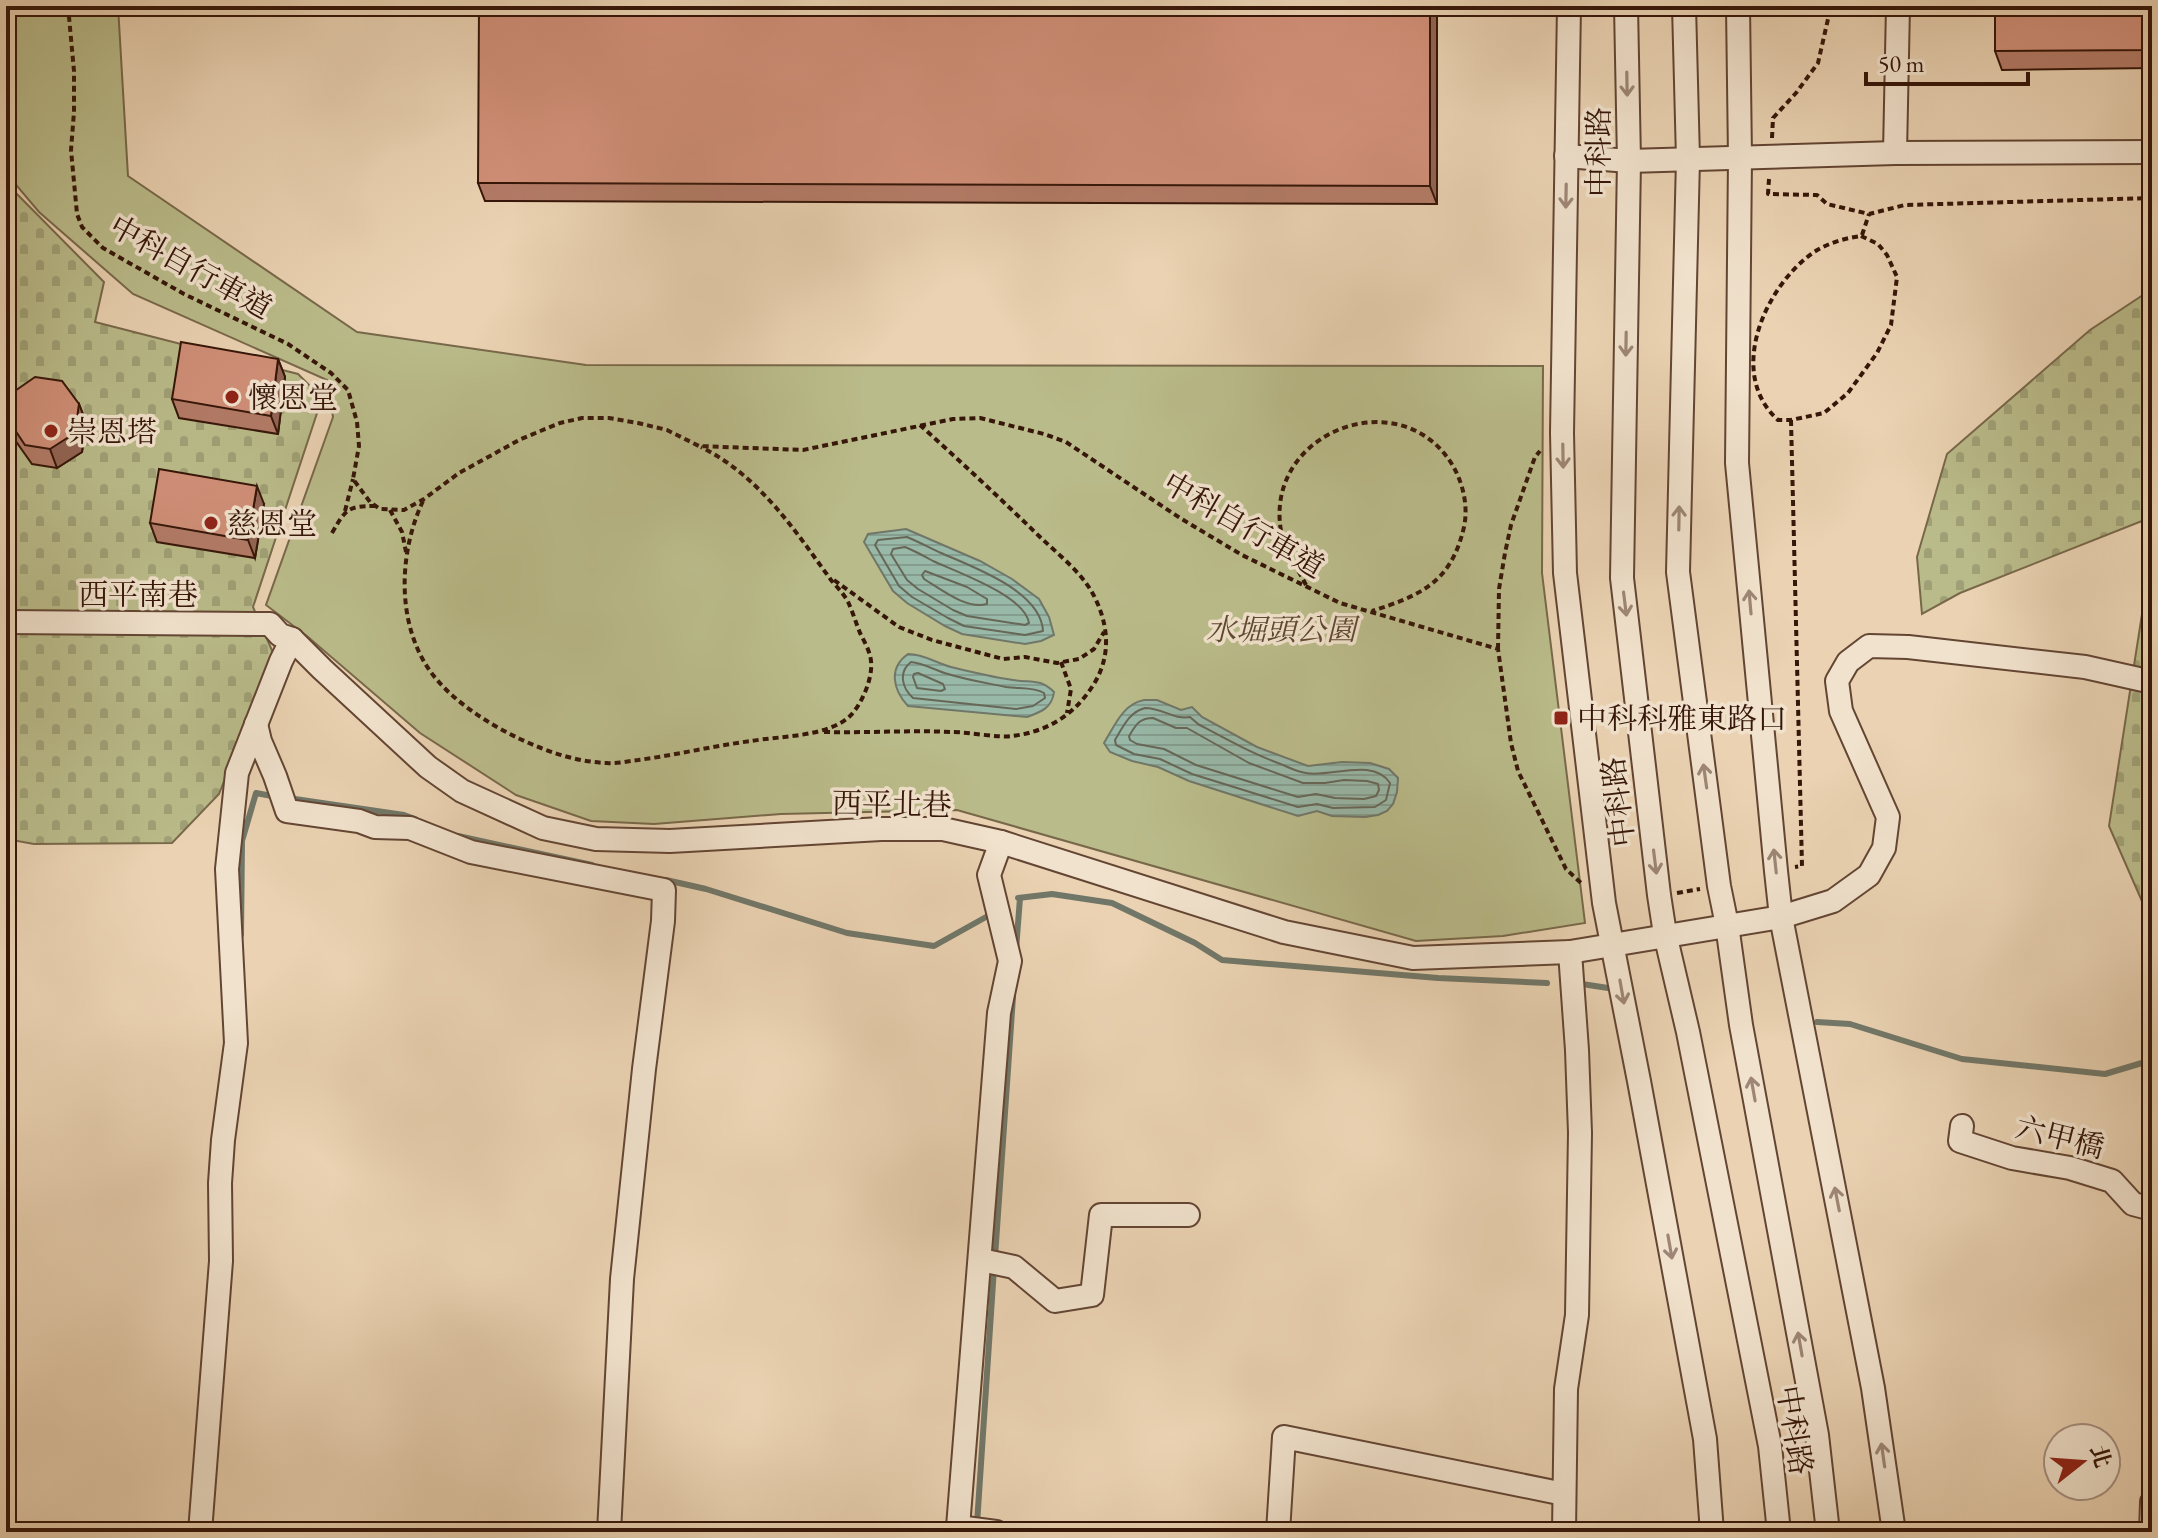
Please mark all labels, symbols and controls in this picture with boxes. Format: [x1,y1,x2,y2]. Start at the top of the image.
scale bar [1866,36,2028,86]
text: 50 m [1878,48,1925,79]
one-way arrow [1620,70,1635,97]
street label: 中科路 [1579,107,1618,197]
one-way arrow [1558,182,1573,209]
street label: 中科自行車道 [103,206,279,328]
one-way arrow [1618,330,1634,357]
place label: 懷恩堂 [248,378,338,417]
marker: 懷恩堂 [223,388,241,406]
place label: 崇恩塔 [67,412,157,451]
marker: 崇恩塔 [42,422,60,440]
one-way arrow [1555,442,1571,469]
street label: 中科自行車道 [1156,463,1332,587]
place label: 慈恩堂 [227,504,317,543]
one-way arrow [1671,505,1687,532]
marker: 慈恩堂 [202,514,220,532]
street label: 西平南巷 [78,575,198,614]
one-way arrow [1743,589,1758,616]
one-way arrow [1618,591,1633,616]
park label: 水堀頭公園 [1206,610,1360,649]
place label: 中科科雅東路口 [1577,699,1787,738]
marker: 中科科雅東路口 [1552,709,1570,727]
street label: 中科路 [1593,755,1643,849]
one-way arrow [1697,764,1712,789]
street label: 西平北巷 [832,783,952,825]
one-way arrow [1648,848,1663,875]
one-way arrow [1767,848,1782,875]
one-way arrow [1615,979,1630,1004]
one-way arrow [1744,1076,1759,1102]
street label: 六甲橋 [2012,1107,2108,1167]
one-way arrow [1829,1187,1844,1212]
one-way arrow [1663,1234,1678,1260]
one-way arrow [1791,1332,1806,1357]
street label: 中科路 [1769,1383,1821,1477]
north arrow [2042,1422,2122,1502]
text: 北 [2084,1442,2118,1471]
one-way arrow [1875,1443,1890,1468]

